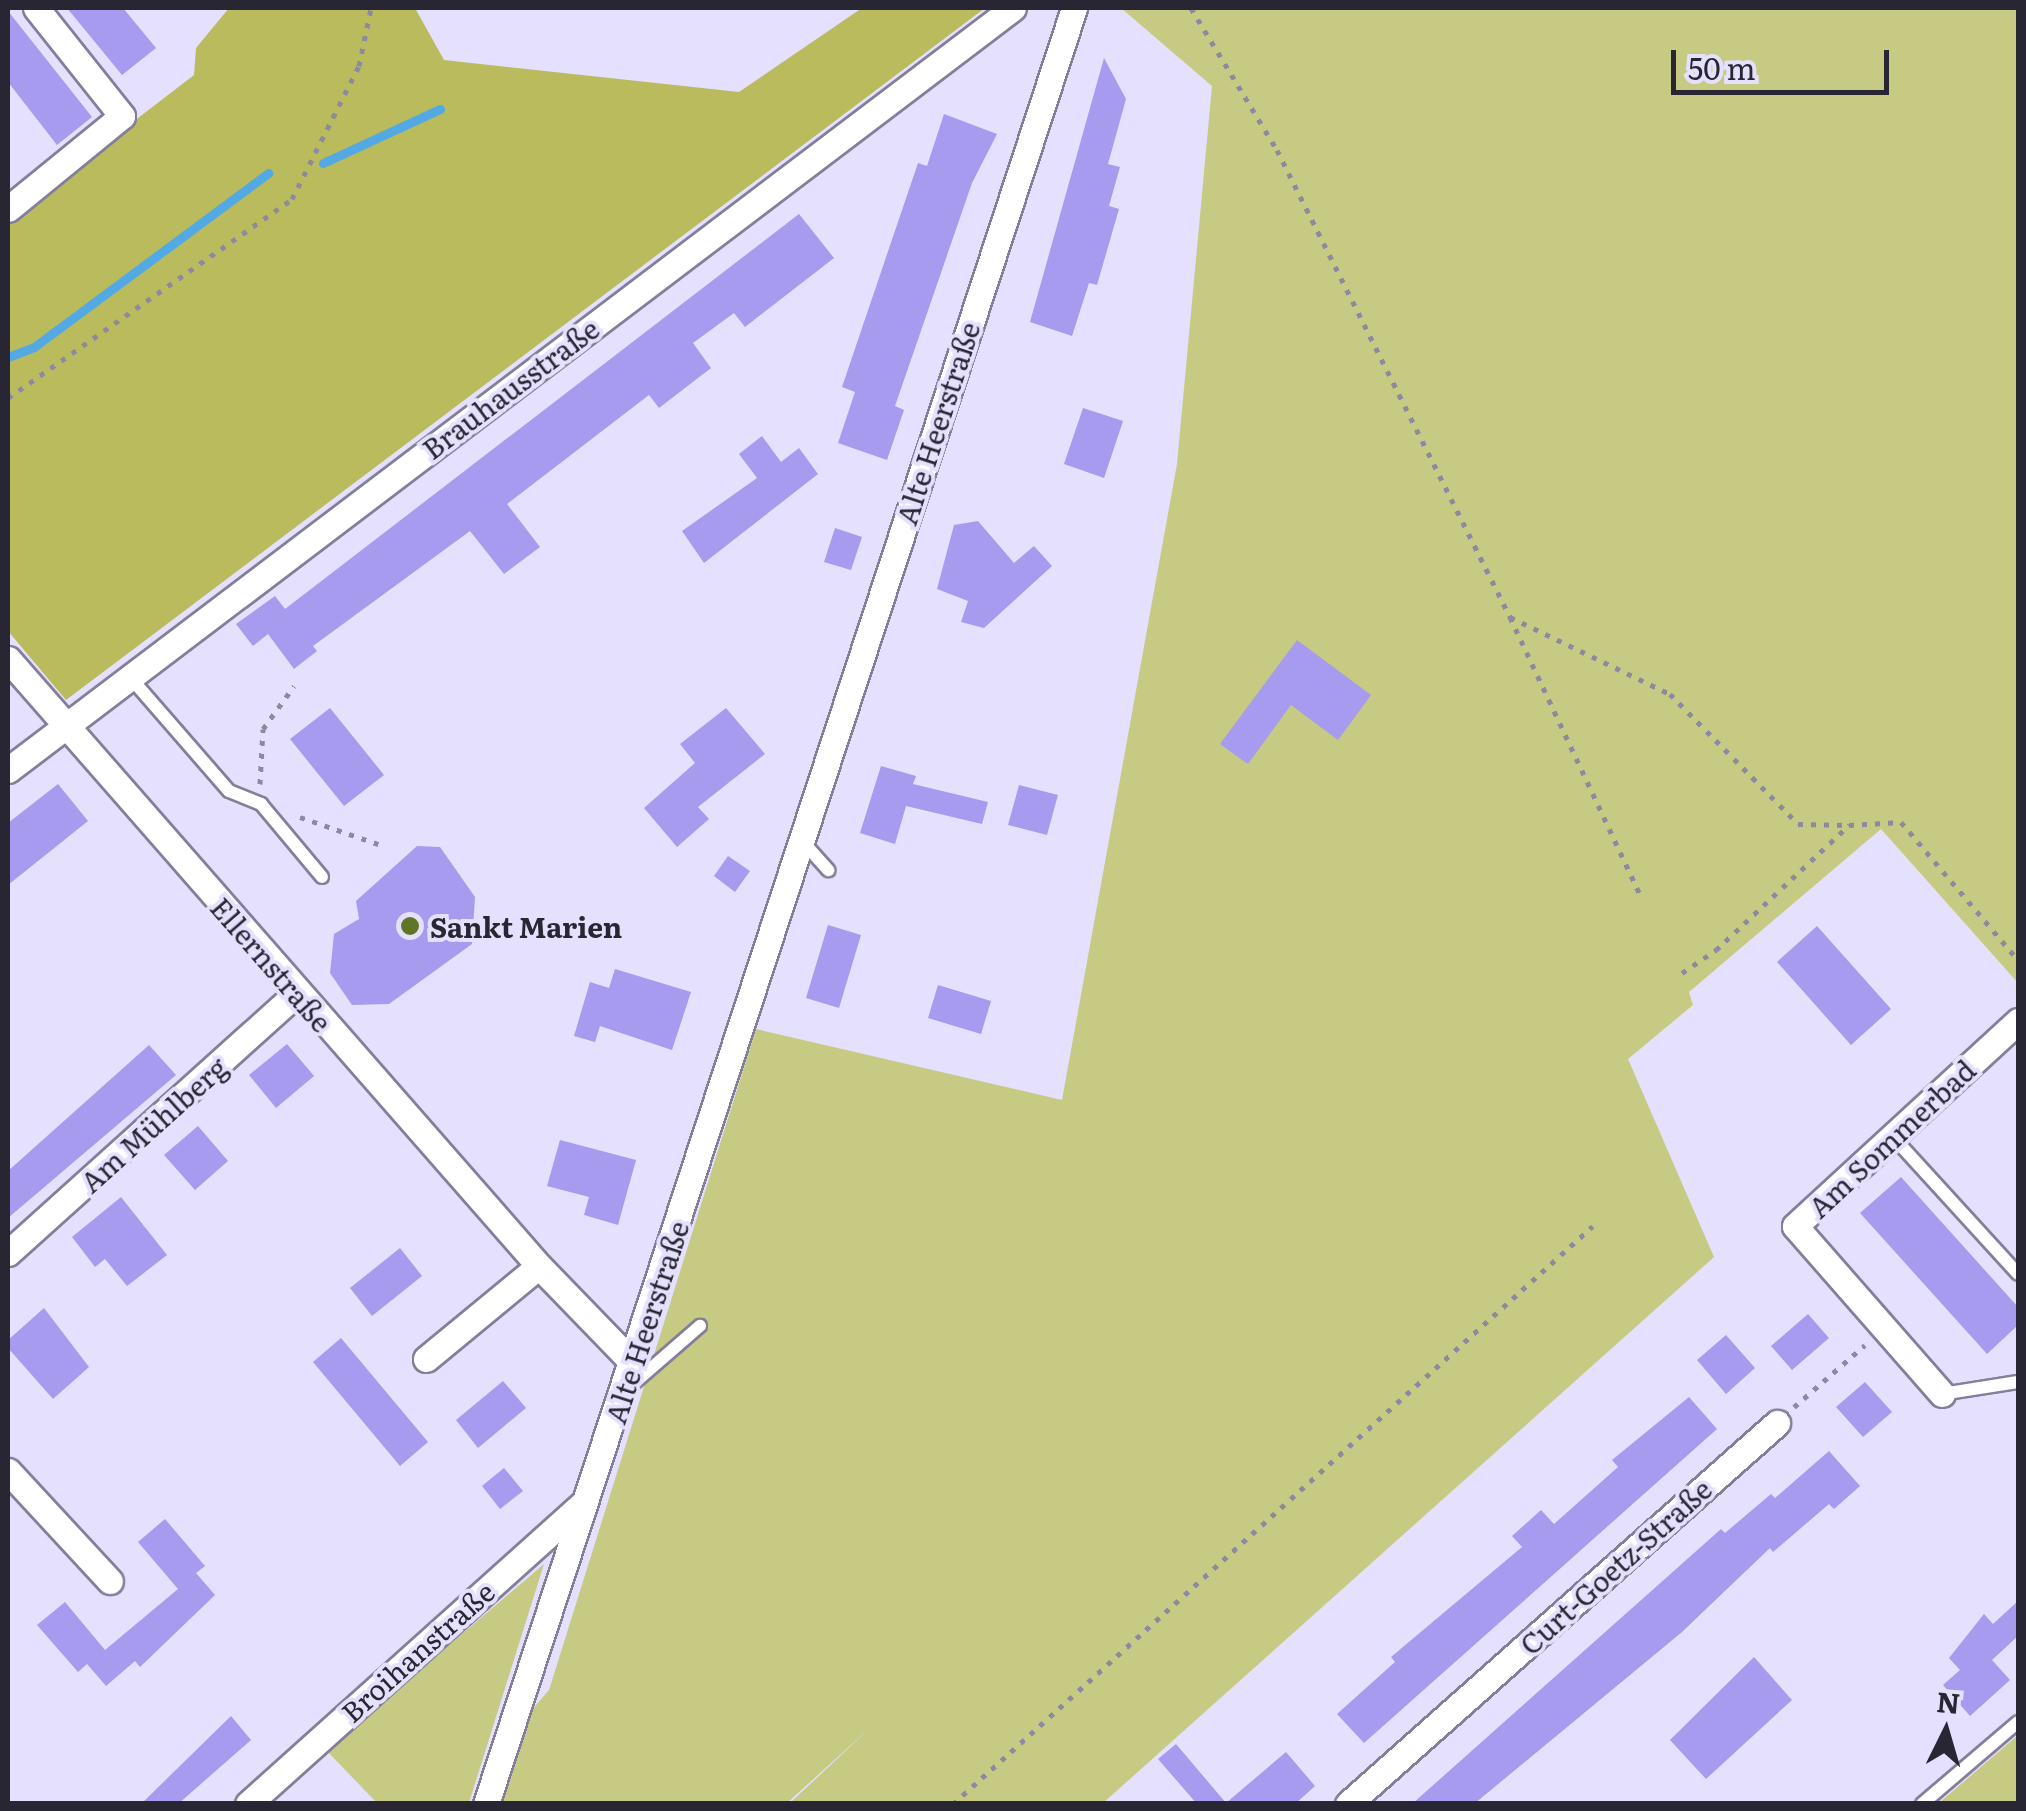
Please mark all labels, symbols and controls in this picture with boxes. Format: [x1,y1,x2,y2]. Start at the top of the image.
scale bar [1676,30,1894,92]
text: 50 m [1688,45,1756,89]
street label: Brauhausstraße [415,311,605,465]
street label: Alte Heerstraße [888,317,986,529]
street label: Ellernstraße [205,890,339,1038]
place label: Sankt Marien [430,909,622,943]
marker: Sankt Marien [399,915,421,937]
street label: Am Mühlberg [73,1049,233,1199]
street label: Am Sommerbad [1801,1052,1981,1224]
street label: Alte Heerstraße [597,1216,695,1428]
street label: Curt-Goetz-Straße [1512,1471,1718,1661]
street label: Broihanstraße [334,1574,500,1728]
text: N [1935,1679,1962,1723]
north arrow [1896,1681,1996,1781]

